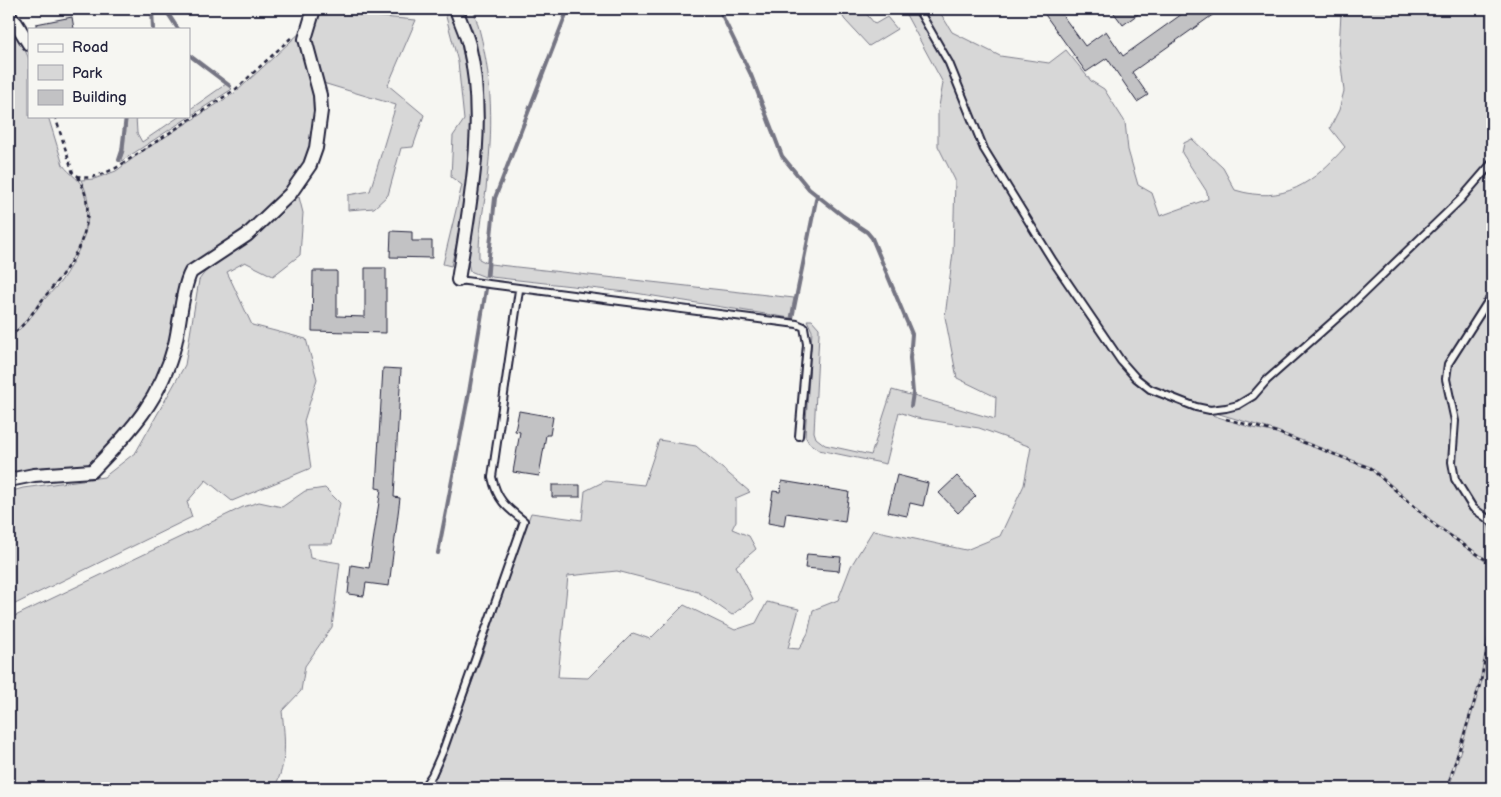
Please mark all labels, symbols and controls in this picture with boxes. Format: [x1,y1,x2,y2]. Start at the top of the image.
legend [28,28,190,118]
text: Road [72,38,108,57]
text: Park [72,64,103,83]
text: Building [72,88,127,107]

